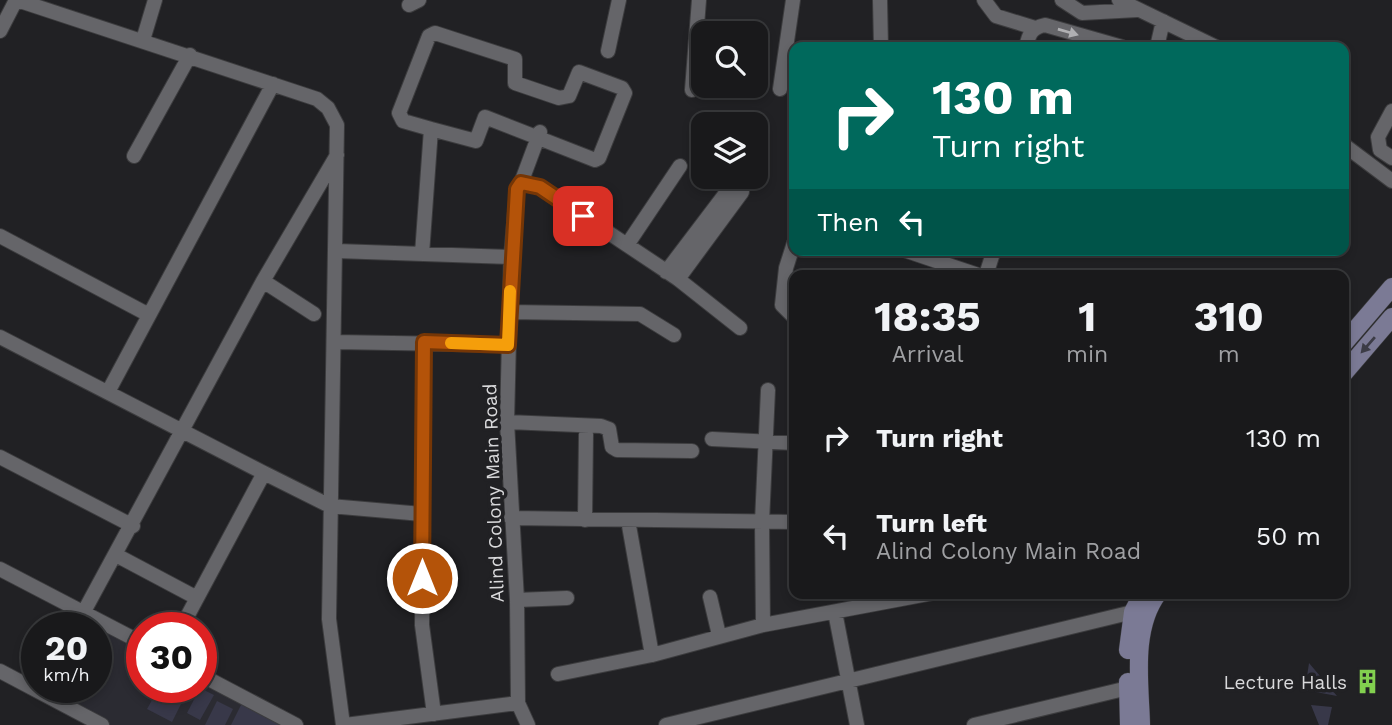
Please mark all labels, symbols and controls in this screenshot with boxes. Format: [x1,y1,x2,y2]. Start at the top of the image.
map controls [691,21,768,189]
button: search [691,21,768,98]
one-way arrow [1058,27,1079,37]
text: 130 m [932,68,1074,126]
icon: right [817,70,908,161]
button: layers [691,112,768,189]
text: Turn right [932,127,1084,165]
pin [553,186,613,246]
icon: arrive [564,197,602,235]
icon: left [893,203,931,241]
text: Then [817,207,879,237]
text: 18:35 [874,292,981,341]
text: 1 [1078,292,1096,341]
text: 310 [1194,292,1264,341]
one-way arrow [1360,336,1376,354]
text: Arrival [892,341,963,368]
text: min [1066,341,1108,368]
text: m [1218,341,1240,368]
street label: Alind Colony Main Road [478,383,509,603]
icon: right [817,419,855,457]
text: Turn right [876,423,1003,453]
text: 130 m [1246,423,1321,453]
text: Turn left [876,508,987,538]
icon: left [817,517,855,555]
text: 50 m [1256,521,1321,551]
text: Alind Colony Main Road [876,538,1141,565]
position arrow [385,541,459,615]
speed limit sign: 30 [126,612,217,703]
text: 20 [45,627,88,669]
text: km/h [43,664,90,685]
building icon: Lecture Halls [1353,668,1381,696]
place label: Lecture Halls [1224,671,1347,694]

